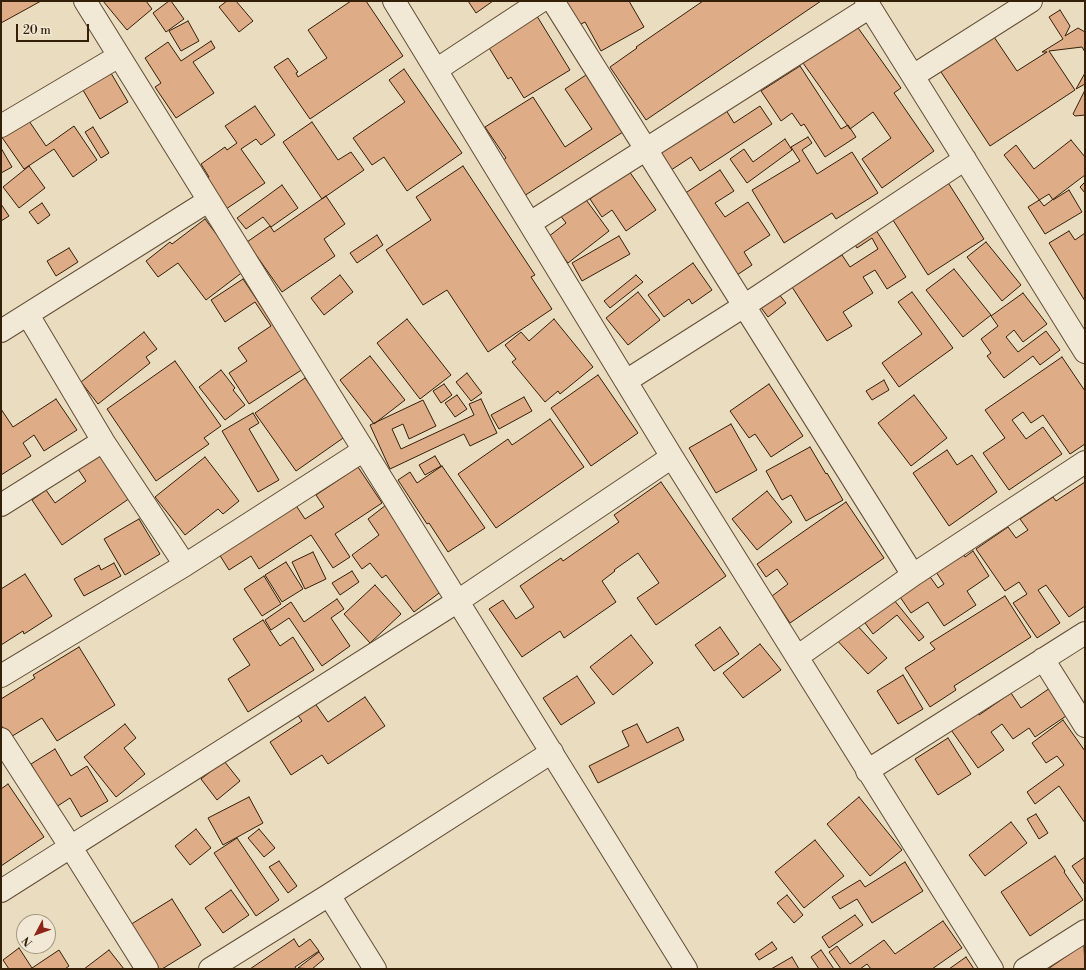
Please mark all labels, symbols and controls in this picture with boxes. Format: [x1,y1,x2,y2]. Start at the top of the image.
scale bar [18,16,91,42]
text: 20 m [23,23,51,38]
north arrow [16,914,56,954]
text: N [20,933,36,949]

